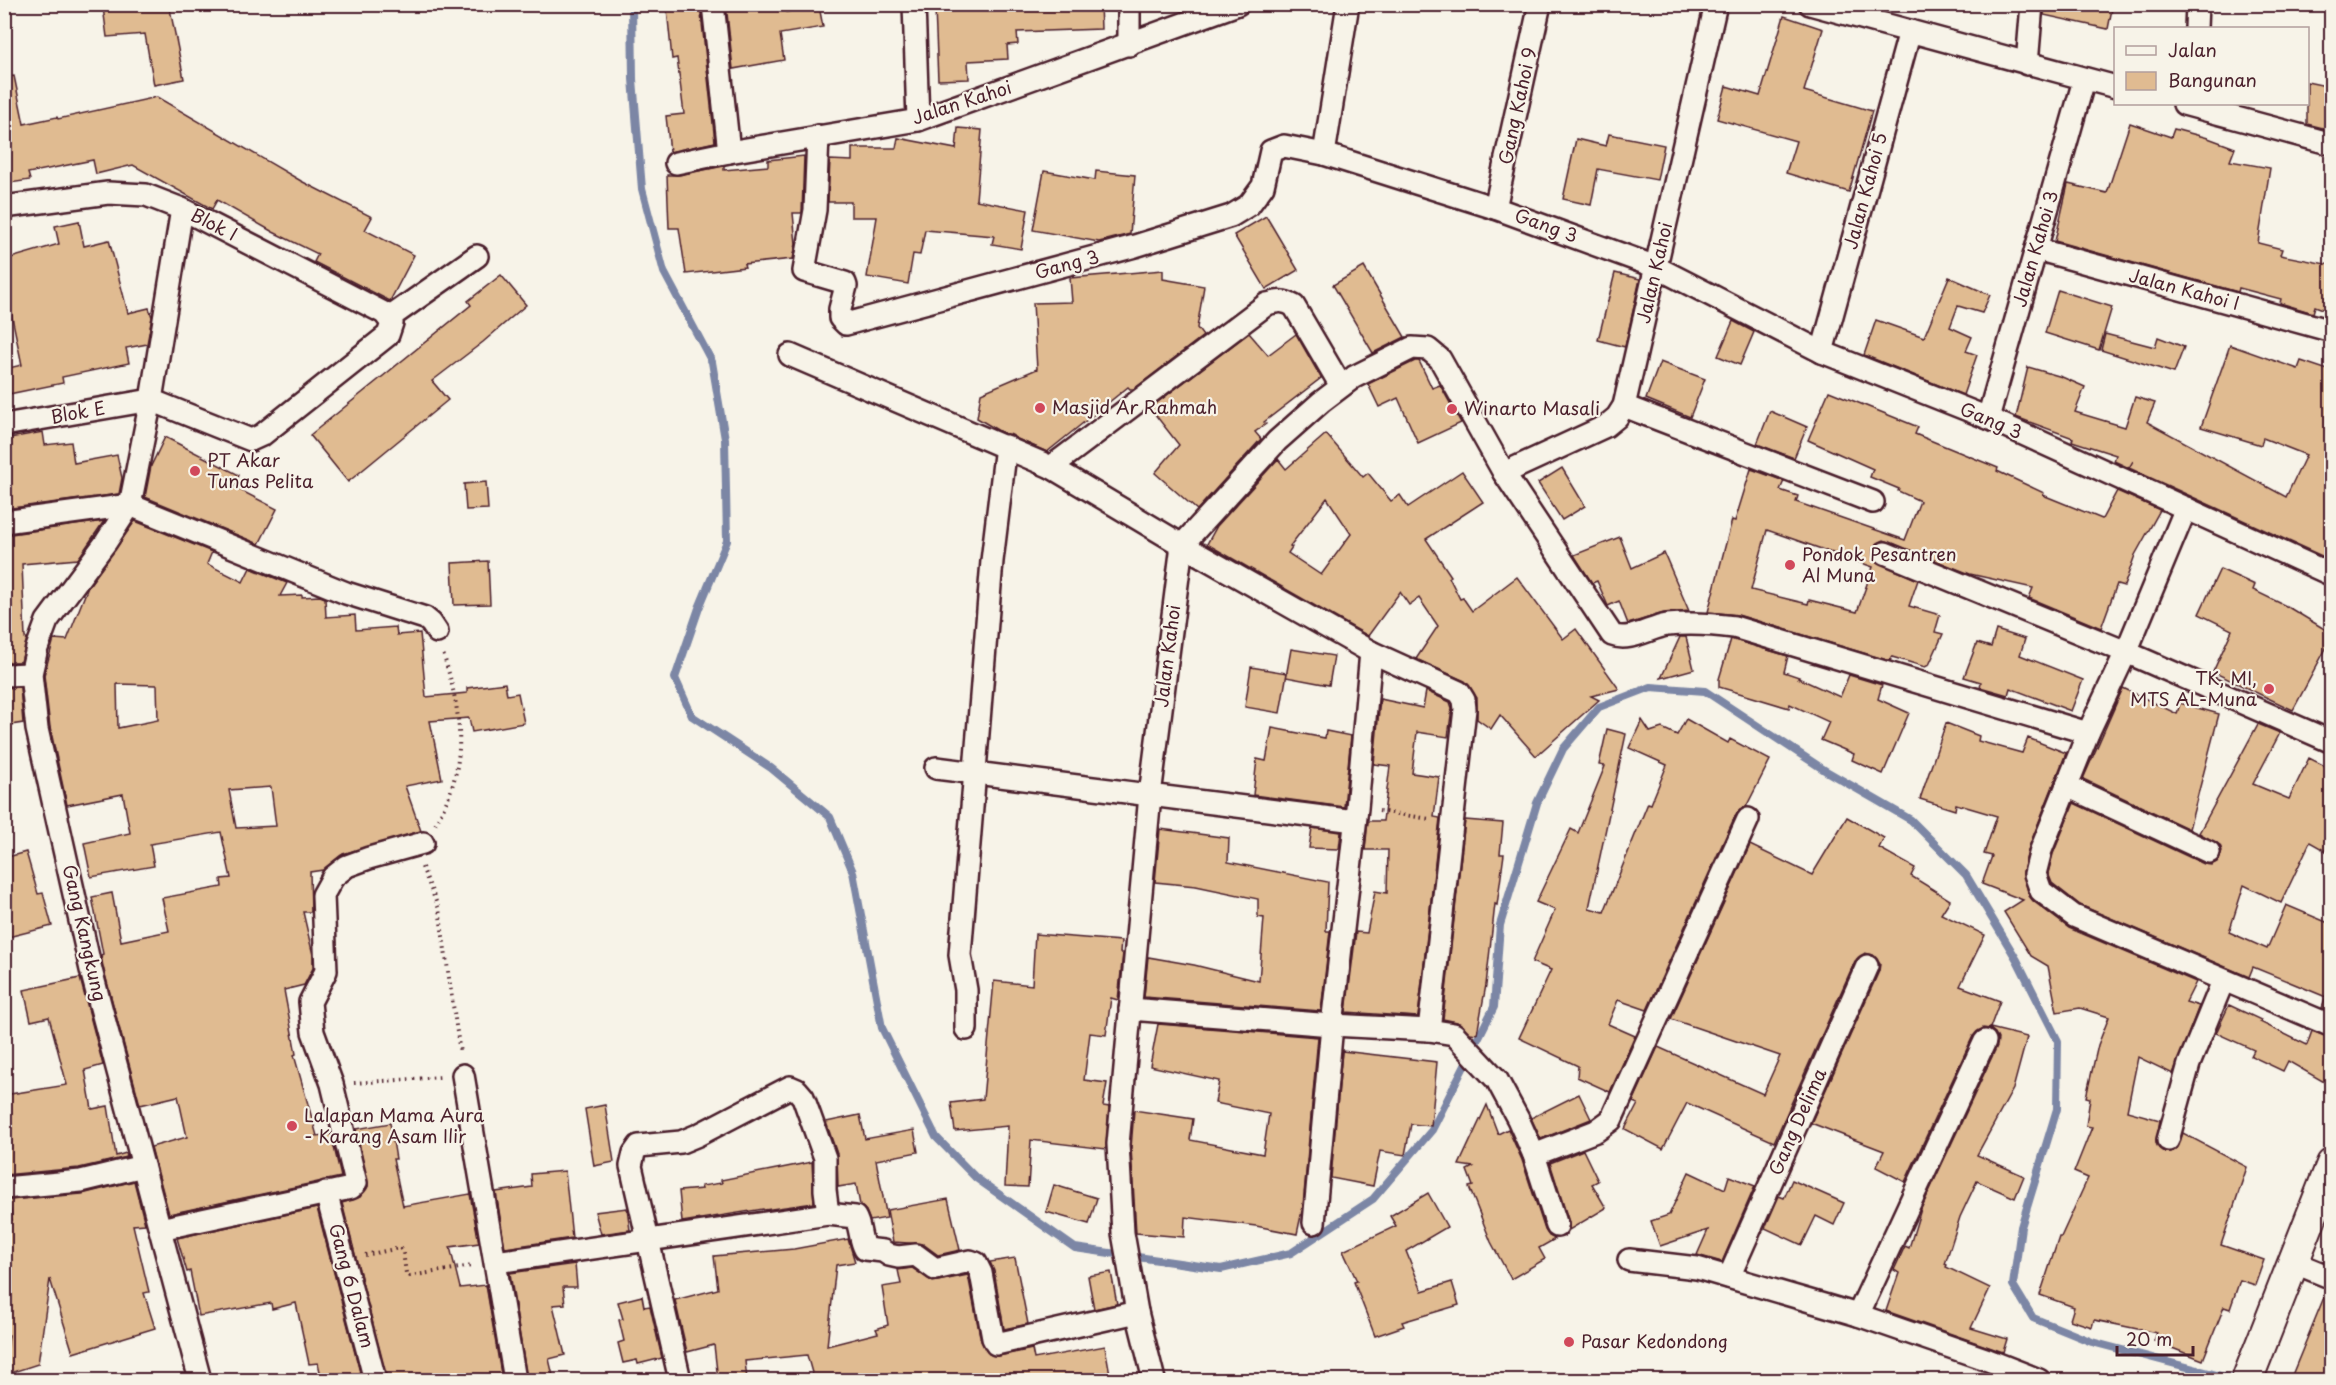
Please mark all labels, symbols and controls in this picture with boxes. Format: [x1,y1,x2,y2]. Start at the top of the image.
legend [2114,27,2309,105]
text: Jalan [2168,36,2217,63]
street label: Gang Kahoi 9 [1491,45,1542,167]
text: Bangunan [2168,66,2257,93]
street label: Jalan Kahoi [908,73,1015,130]
street label: Jalan Kahoi 5 [1836,129,1893,252]
street label: Jalan Kahoi 3 [2005,187,2064,310]
street label: Blok I [187,200,243,247]
street label: Gang 3 [1511,201,1582,248]
street label: Jalan Kahoi [1629,219,1678,326]
street label: Gang 3 [1032,242,1102,285]
street label: Jalan Kahoi I [2126,261,2243,316]
street label: Blok E [48,393,107,430]
place label: Masjid Ar Rahmah [1052,393,1217,420]
place label: Winarto Masali [1464,394,1600,421]
street label: Gang 3 [1956,394,2027,445]
marker: Masjid Ar Rahmah [1033,401,1047,415]
marker: Winarto Masali [1445,402,1459,416]
place label: PT Akar Tunas Pelita [207,446,314,494]
marker: PT Akar Tunas Pelita [188,464,202,478]
place label: Pondok Pesantren Al Muna [1802,540,1957,588]
marker: Pondok Pesantren Al Muna [1783,558,1797,572]
street label: Jalan Kahoi [1147,603,1186,709]
place label: TK, MI, MTS AL-Muna [2130,664,2258,712]
marker: TK, MI, MTS AL-Muna [2262,682,2276,696]
street label: Gang Kangkung [57,862,114,1004]
street label: Gang Delima [1761,1063,1833,1179]
place label: Lalapan Mama Aura - Karang Asam Ilir [304,1101,484,1149]
marker: Lalapan Mama Aura - Karang Asam Ilir [285,1119,299,1133]
street label: Gang 6 Dalam [323,1220,382,1351]
scale bar [2117,1319,2194,1357]
text: 20 m [2126,1325,2172,1352]
place label: Pasar Kedondong [1581,1327,1728,1354]
marker: Pasar Kedondong [1562,1335,1576,1349]

